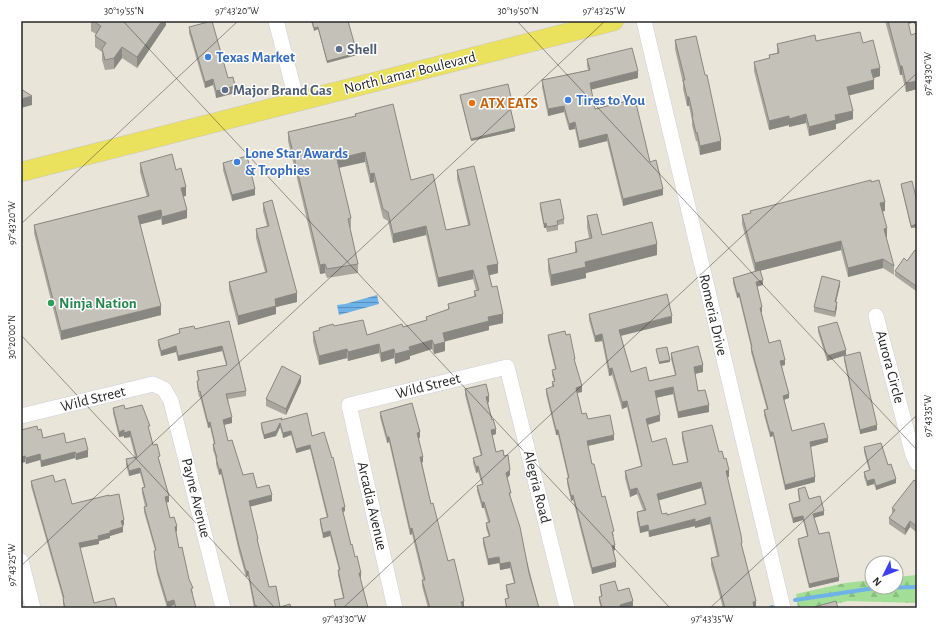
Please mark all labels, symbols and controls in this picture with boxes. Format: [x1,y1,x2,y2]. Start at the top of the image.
text: 30°19'55"N [104,6,144,16]
text: 97°43'20"W [215,6,259,16]
text: 30°19'50"N [497,6,539,16]
text: 97°43'25"W [583,6,626,16]
place label: Shell [347,42,377,57]
marker: Shell [334,44,344,54]
street label: North Lamar Boulevard [343,49,478,97]
place label: Texas Market [216,50,295,65]
marker: Texas Market [203,52,213,62]
text: 97°43'30"W [923,52,933,96]
place label: Major Brand Gas [233,83,332,98]
marker: Major Brand Gas [220,85,230,95]
place label: Tires to You [576,93,645,108]
marker: Tires to You [563,95,573,105]
place label: ATX EATS [480,96,538,111]
marker: ATX EATS [467,98,477,108]
place label: Lone Star Awards & Trophies [245,146,348,178]
marker: Lone Star Awards & Trophies [232,157,242,167]
text: 97°43'20"W [7,201,17,245]
street label: Romeria Drive [696,273,730,357]
place label: Ninja Nation [59,296,137,311]
marker: Ninja Nation [46,298,56,308]
text: 30°20'00"N [7,315,17,359]
street label: Aurora Circle [873,329,907,405]
street label: Wild Street [394,371,462,401]
street label: Wild Street [59,384,127,414]
text: 97°43'35"W [923,395,933,437]
street label: Alegria Road [521,449,553,525]
street label: Payne Avenue [179,457,213,539]
street label: Arcadia Avenue [355,460,389,552]
text: 97°43'25"W [7,543,17,587]
north arrow [864,555,904,595]
text: N [870,575,884,588]
text: 97°43'30"W [322,614,366,624]
text: 97°43'35"W [691,614,733,624]

